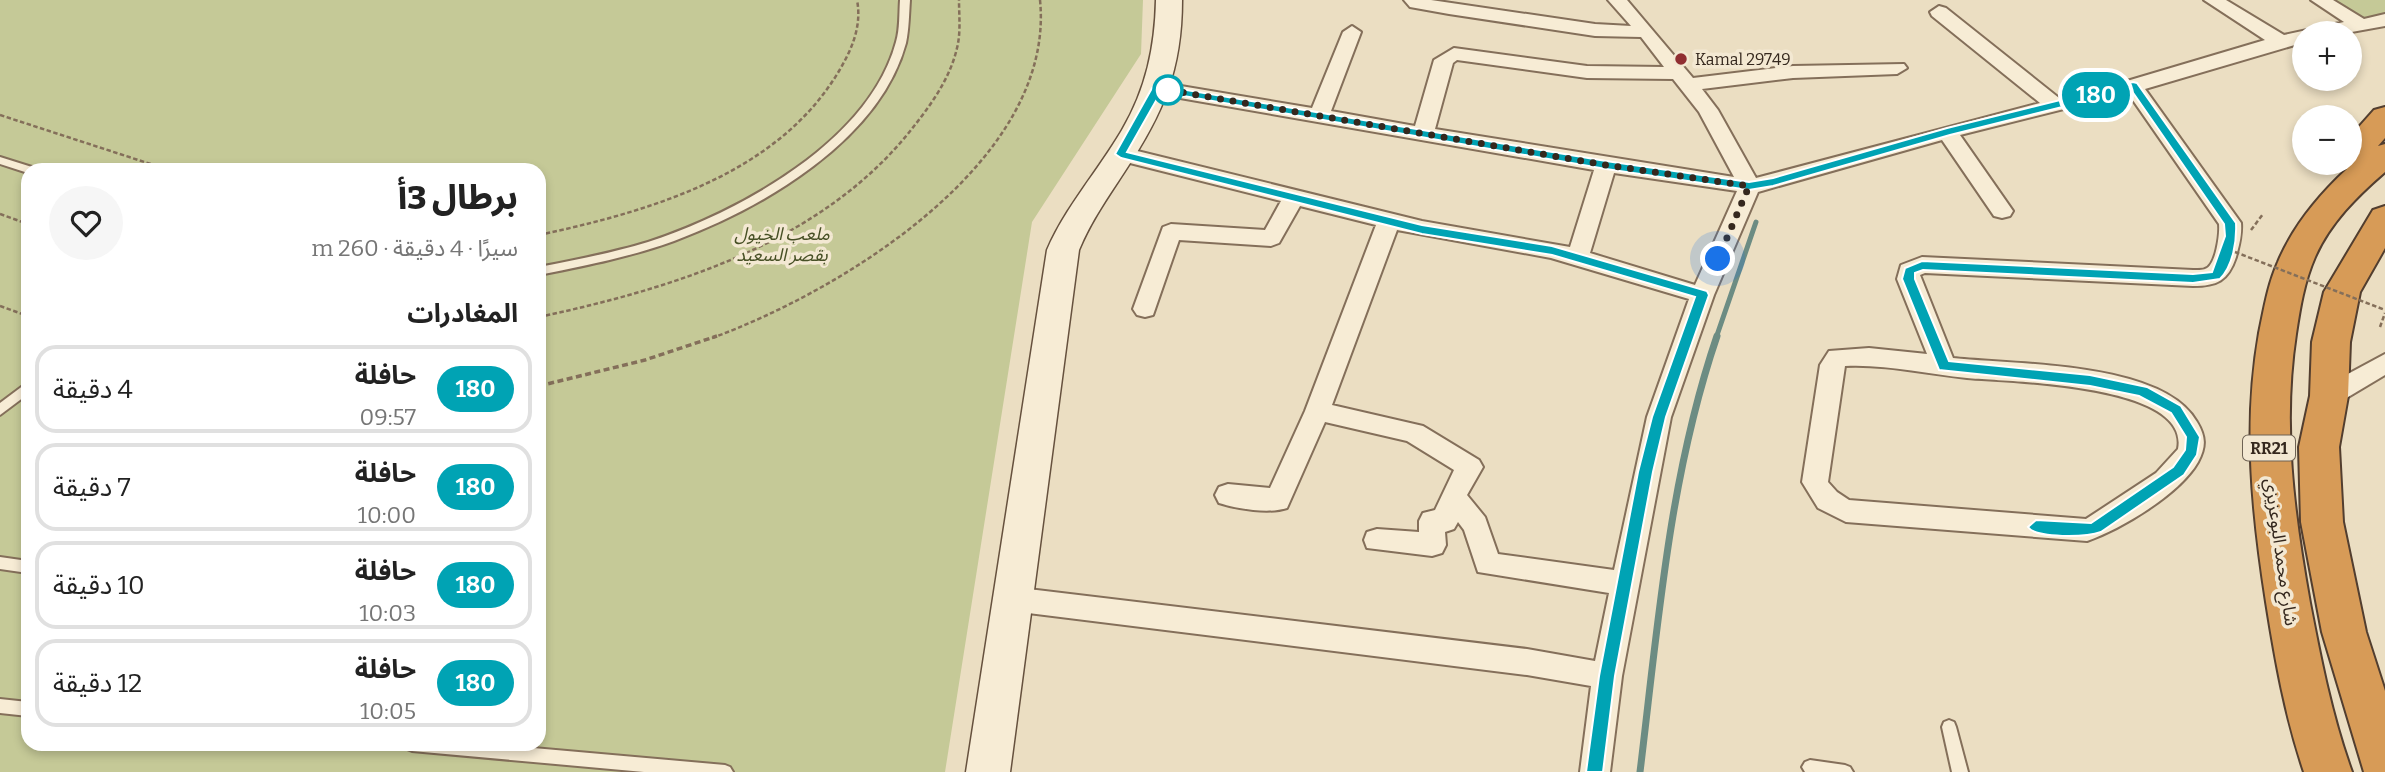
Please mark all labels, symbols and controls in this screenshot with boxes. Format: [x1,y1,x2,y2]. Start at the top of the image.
map controls [2292,21,2362,175]
button: + [2292,21,2362,91]
place label: Kamal 29749 [1695,50,1791,69]
marker: Kamal 29749 [1673,51,1689,67]
line badge: 180 [2056,72,2136,118]
unlabelled marker [1153,75,1183,105]
text: 180 [2076,81,2116,109]
button: − [2292,105,2362,175]
text: برطال 3أ [398,178,518,218]
button: heart [49,186,123,260]
park label: ملعب الخيول بقصر السعيد [734,223,830,266]
text: سيرًا · 4 دقيقة · 260 m [312,234,518,262]
your location [1700,241,1735,276]
text: المغادرات [407,298,518,329]
text: حافلة [355,360,416,391]
text: 4 دقيقة [53,374,133,405]
text: 180 [455,375,496,403]
text: 09:57 [360,403,416,431]
road number: RR21 [2243,436,2295,461]
text: حافلة [355,458,416,489]
text: 7 دقيقة [53,472,131,503]
text: 180 [455,473,496,501]
street label: شارع محمد البوعزيزي [2257,477,2302,628]
text: 10:00 [358,501,416,529]
text: حافلة [355,556,416,587]
text: 10 دقيقة [53,570,145,601]
text: 180 [455,571,496,599]
text: 10:03 [359,599,416,627]
text: حافلة [355,654,416,685]
text: 12 دقيقة [53,668,142,699]
text: 180 [455,669,496,697]
text: 10:05 [360,697,416,725]

